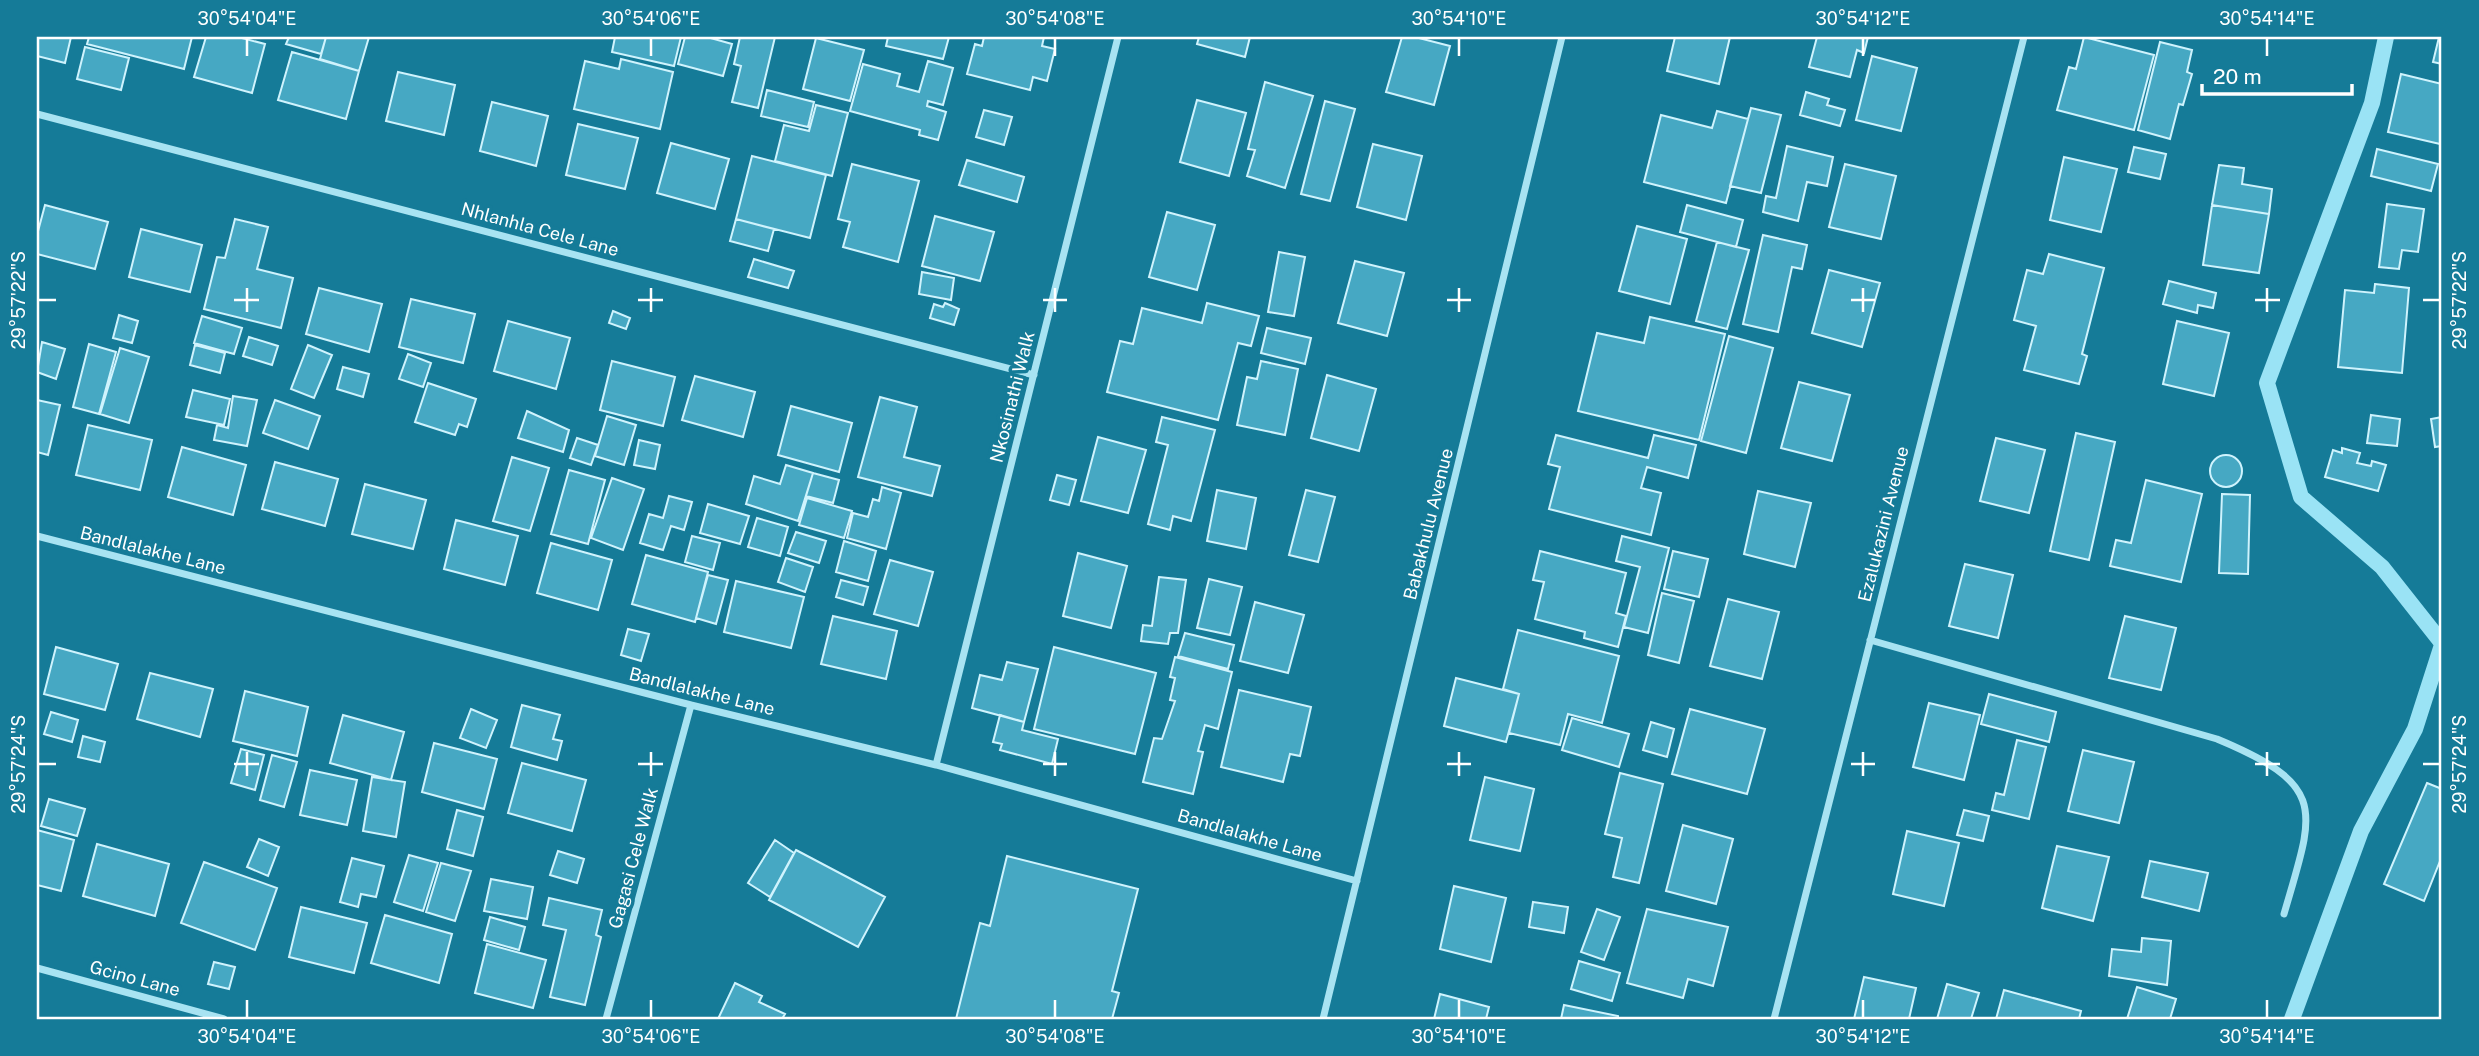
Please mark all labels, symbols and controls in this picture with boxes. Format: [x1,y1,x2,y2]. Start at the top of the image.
text: 30°54'04"E [197,8,297,29]
text: 30°54'06"E [602,8,700,29]
text: 30°54'08"E [1005,8,1105,29]
text: 30°54'10"E [1411,8,1507,29]
text: 30°54'12"E [1816,8,1910,29]
text: 30°54'14"E [2219,8,2315,29]
scale bar [2202,52,2353,96]
text: 20 m [2213,64,2262,89]
street label: Nhlanhla Cele Lane [459,198,621,260]
text: 29°57'22"S [8,251,29,349]
text: 29°57'22"S [2449,251,2470,349]
street label: Nkosinathi Walk [986,329,1038,465]
street label: Ezalukazini Avenue [1853,444,1913,604]
street label: Babakhulu Avenue [1399,446,1457,602]
street label: Bandlalakhe Lane [78,522,228,578]
street label: Bandlalakhe Lane [627,663,777,719]
text: 29°57'24"S [8,715,29,813]
text: 29°57'24"S [2449,715,2470,813]
street label: Gagasi Cele Walk [604,785,662,931]
street label: Bandlalakhe Lane [1175,804,1325,866]
street label: Gcino Lane [87,956,183,1000]
text: 30°54'04"E [197,1026,297,1047]
text: 30°54'06"E [602,1026,700,1047]
text: 30°54'08"E [1005,1026,1105,1047]
text: 30°54'10"E [1411,1026,1507,1047]
text: 30°54'12"E [1816,1026,1910,1047]
text: 30°54'14"E [2219,1026,2315,1047]

